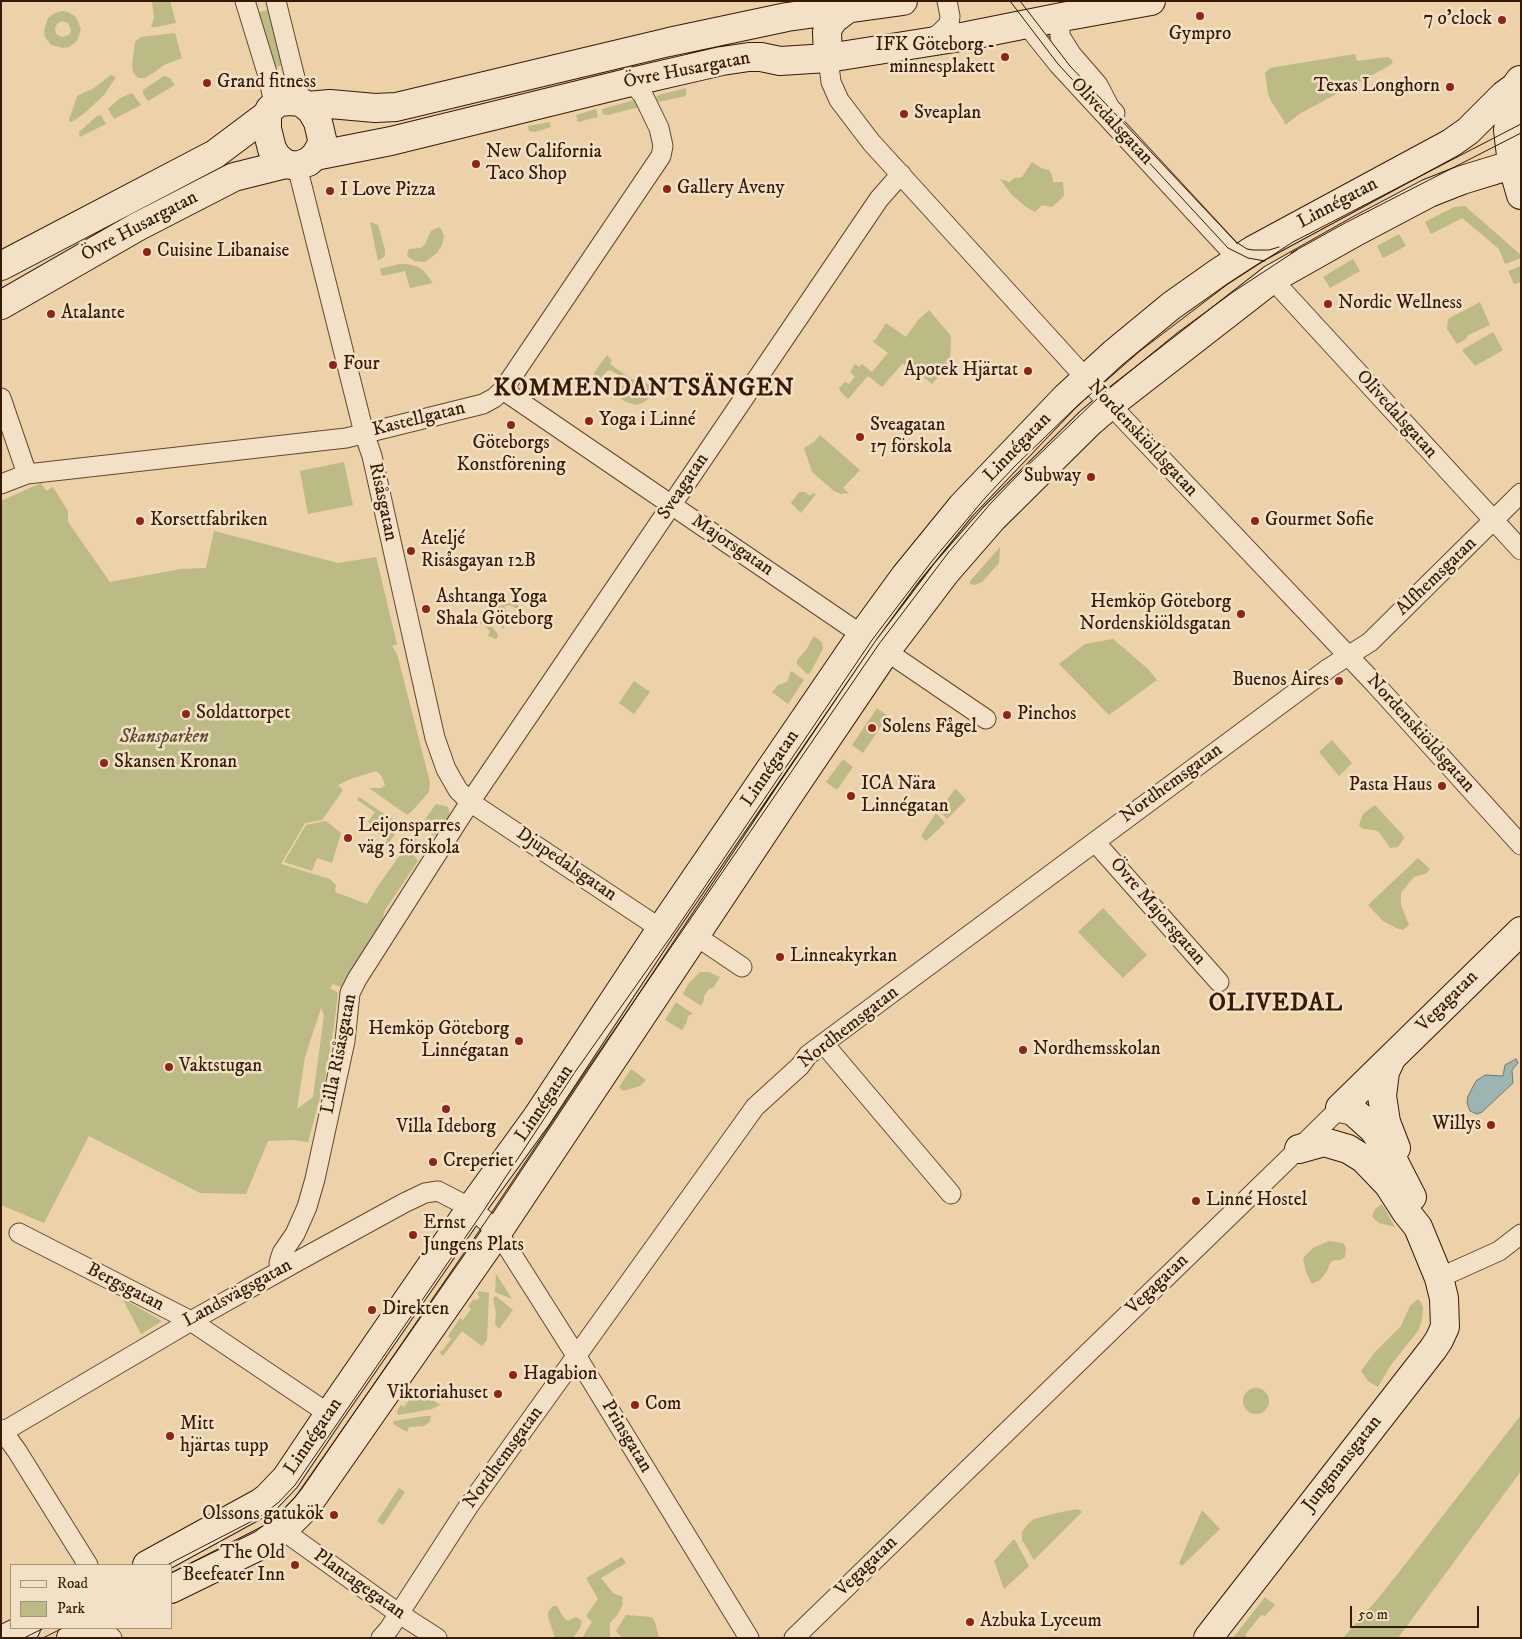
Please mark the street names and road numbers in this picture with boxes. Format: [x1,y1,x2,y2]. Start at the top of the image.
street label: Övre Husargatan [622,48,752,94]
street label: Olivedalsgatan [1065,74,1157,170]
street label: Linnégatan [1294,173,1382,235]
street label: Övre Husargatan [78,187,202,267]
street label: Olivedalsgatan [1350,366,1442,464]
street label: Nordenskiöldsgatan [1082,376,1202,502]
street label: Kastellgatan [370,398,468,442]
street label: Linnégatan [979,409,1057,487]
street label: Sveagatan [653,449,715,525]
street label: Risåsgatan [363,461,401,543]
street label: Majorsgatan [687,510,777,582]
street label: Alfhemsgatan [1392,533,1482,621]
street label: Nordenskiöldsgatan [1361,670,1479,798]
street label: Linnégatan [737,726,805,812]
street label: Nordhemsgatan [1116,739,1228,829]
street label: Djupedalsgatan [511,823,621,907]
street label: Övre Majorsgatan [1104,854,1210,970]
street label: Vegagatan [1412,966,1484,1038]
street label: Nordhemsgatan [794,982,904,1074]
street label: Lilla Risåsgatan [317,992,363,1116]
street label: Linnégatan [511,1061,579,1147]
street label: Vegagatan [1122,1250,1194,1320]
street label: Landsvägsgatan [180,1255,296,1333]
street label: Bergsgatan [82,1259,168,1317]
street label: Linnégatan [280,1394,348,1480]
street label: Prinsgatan [595,1397,657,1477]
street label: Nordhemsgatan [459,1402,549,1514]
street label: Jungmansgatan [1298,1411,1388,1517]
street label: Vegagatan [831,1532,903,1602]
street label: Plantagegatan [309,1545,409,1625]

